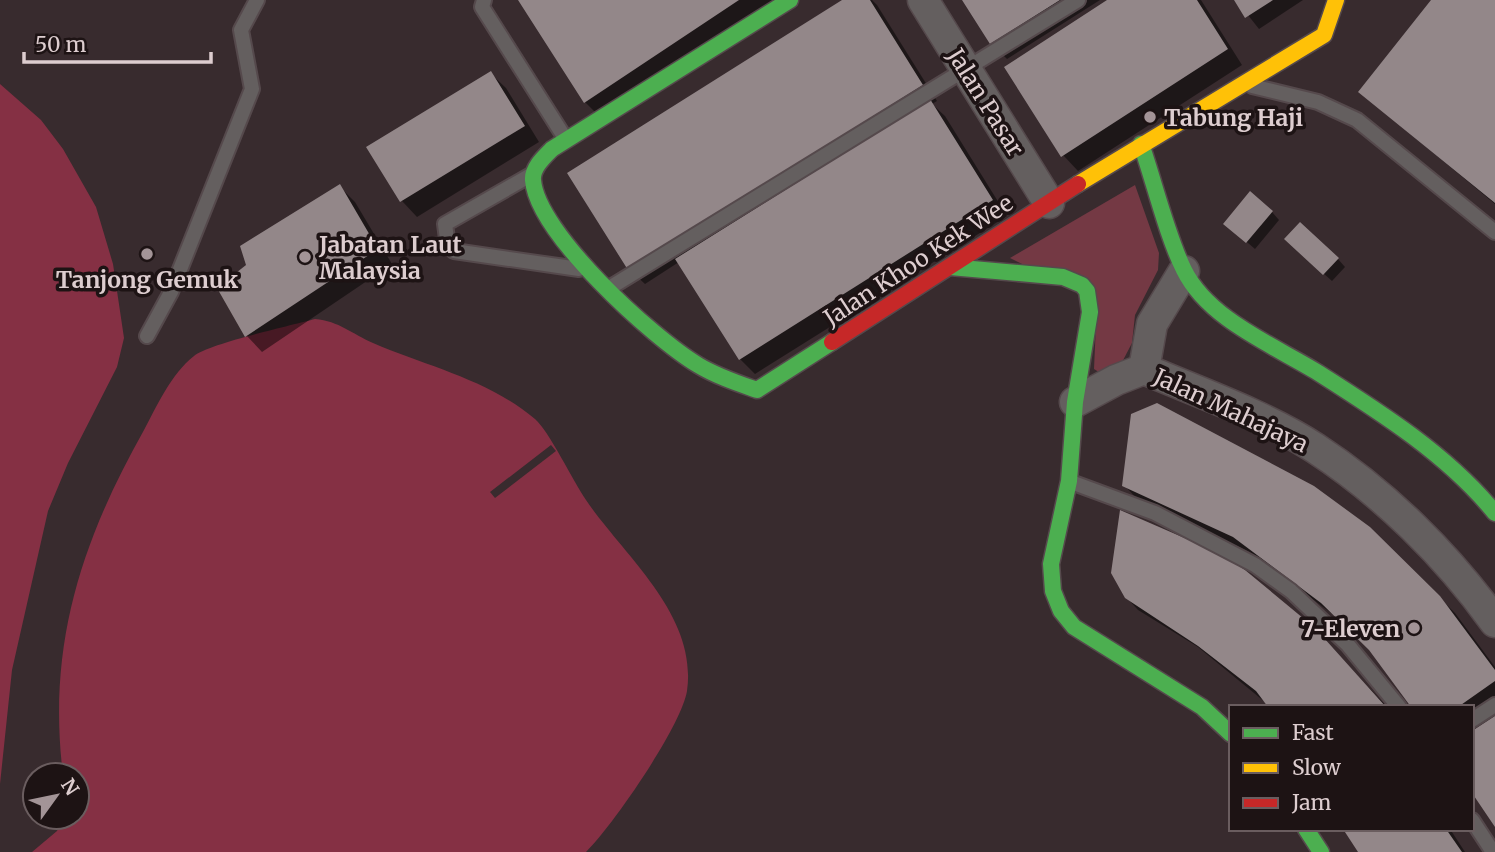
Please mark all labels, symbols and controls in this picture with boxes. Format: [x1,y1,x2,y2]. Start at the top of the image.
scale bar [24,21,212,65]
text: 50 m [35,31,86,58]
street label: Jalan Pasar [941,42,1031,161]
place label: Tabung Haji [1164,103,1303,132]
marker: Tabung Haji [1142,109,1158,125]
street label: Jalan Khoo Kek Wee [817,188,1018,332]
place label: Jabatan Laut Malaysia [318,230,462,285]
marker: Tanjong Gemuk [139,246,155,262]
marker: Jabatan Laut Malaysia [297,249,313,265]
place label: Tanjong Gemuk [56,265,238,294]
street label: Jalan Mahajaya [1148,361,1313,458]
place label: 7-Eleven [1301,614,1400,643]
marker: 7-Eleven [1406,620,1422,636]
legend [1229,705,1474,831]
text: Fast [1292,719,1334,746]
text: Slow [1292,754,1341,781]
north arrow [21,761,91,831]
text: N [56,774,84,800]
text: Jam [1291,789,1331,816]

